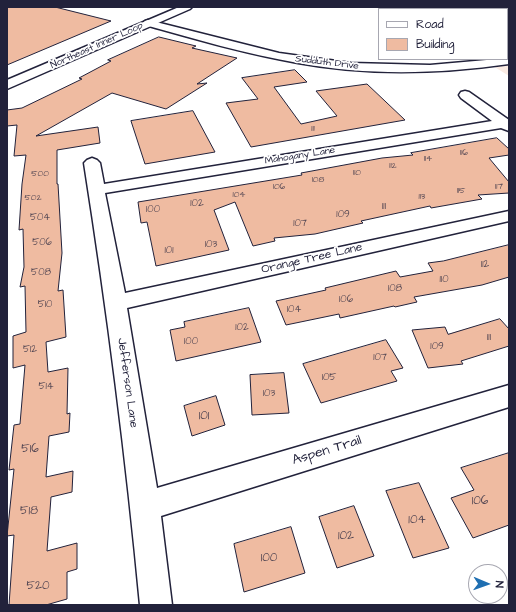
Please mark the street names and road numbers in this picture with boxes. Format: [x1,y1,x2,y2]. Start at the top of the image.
street label: Northeast Inner Loop [49,20,145,72]
street label: Sudduth Drive [295,53,359,73]
street label: Mahogany Lane [264,145,336,167]
street label: Orange Tree Lane [260,240,364,278]
street label: Jefferson Lane [114,337,140,429]
street label: Aspen Trail [290,432,364,470]

